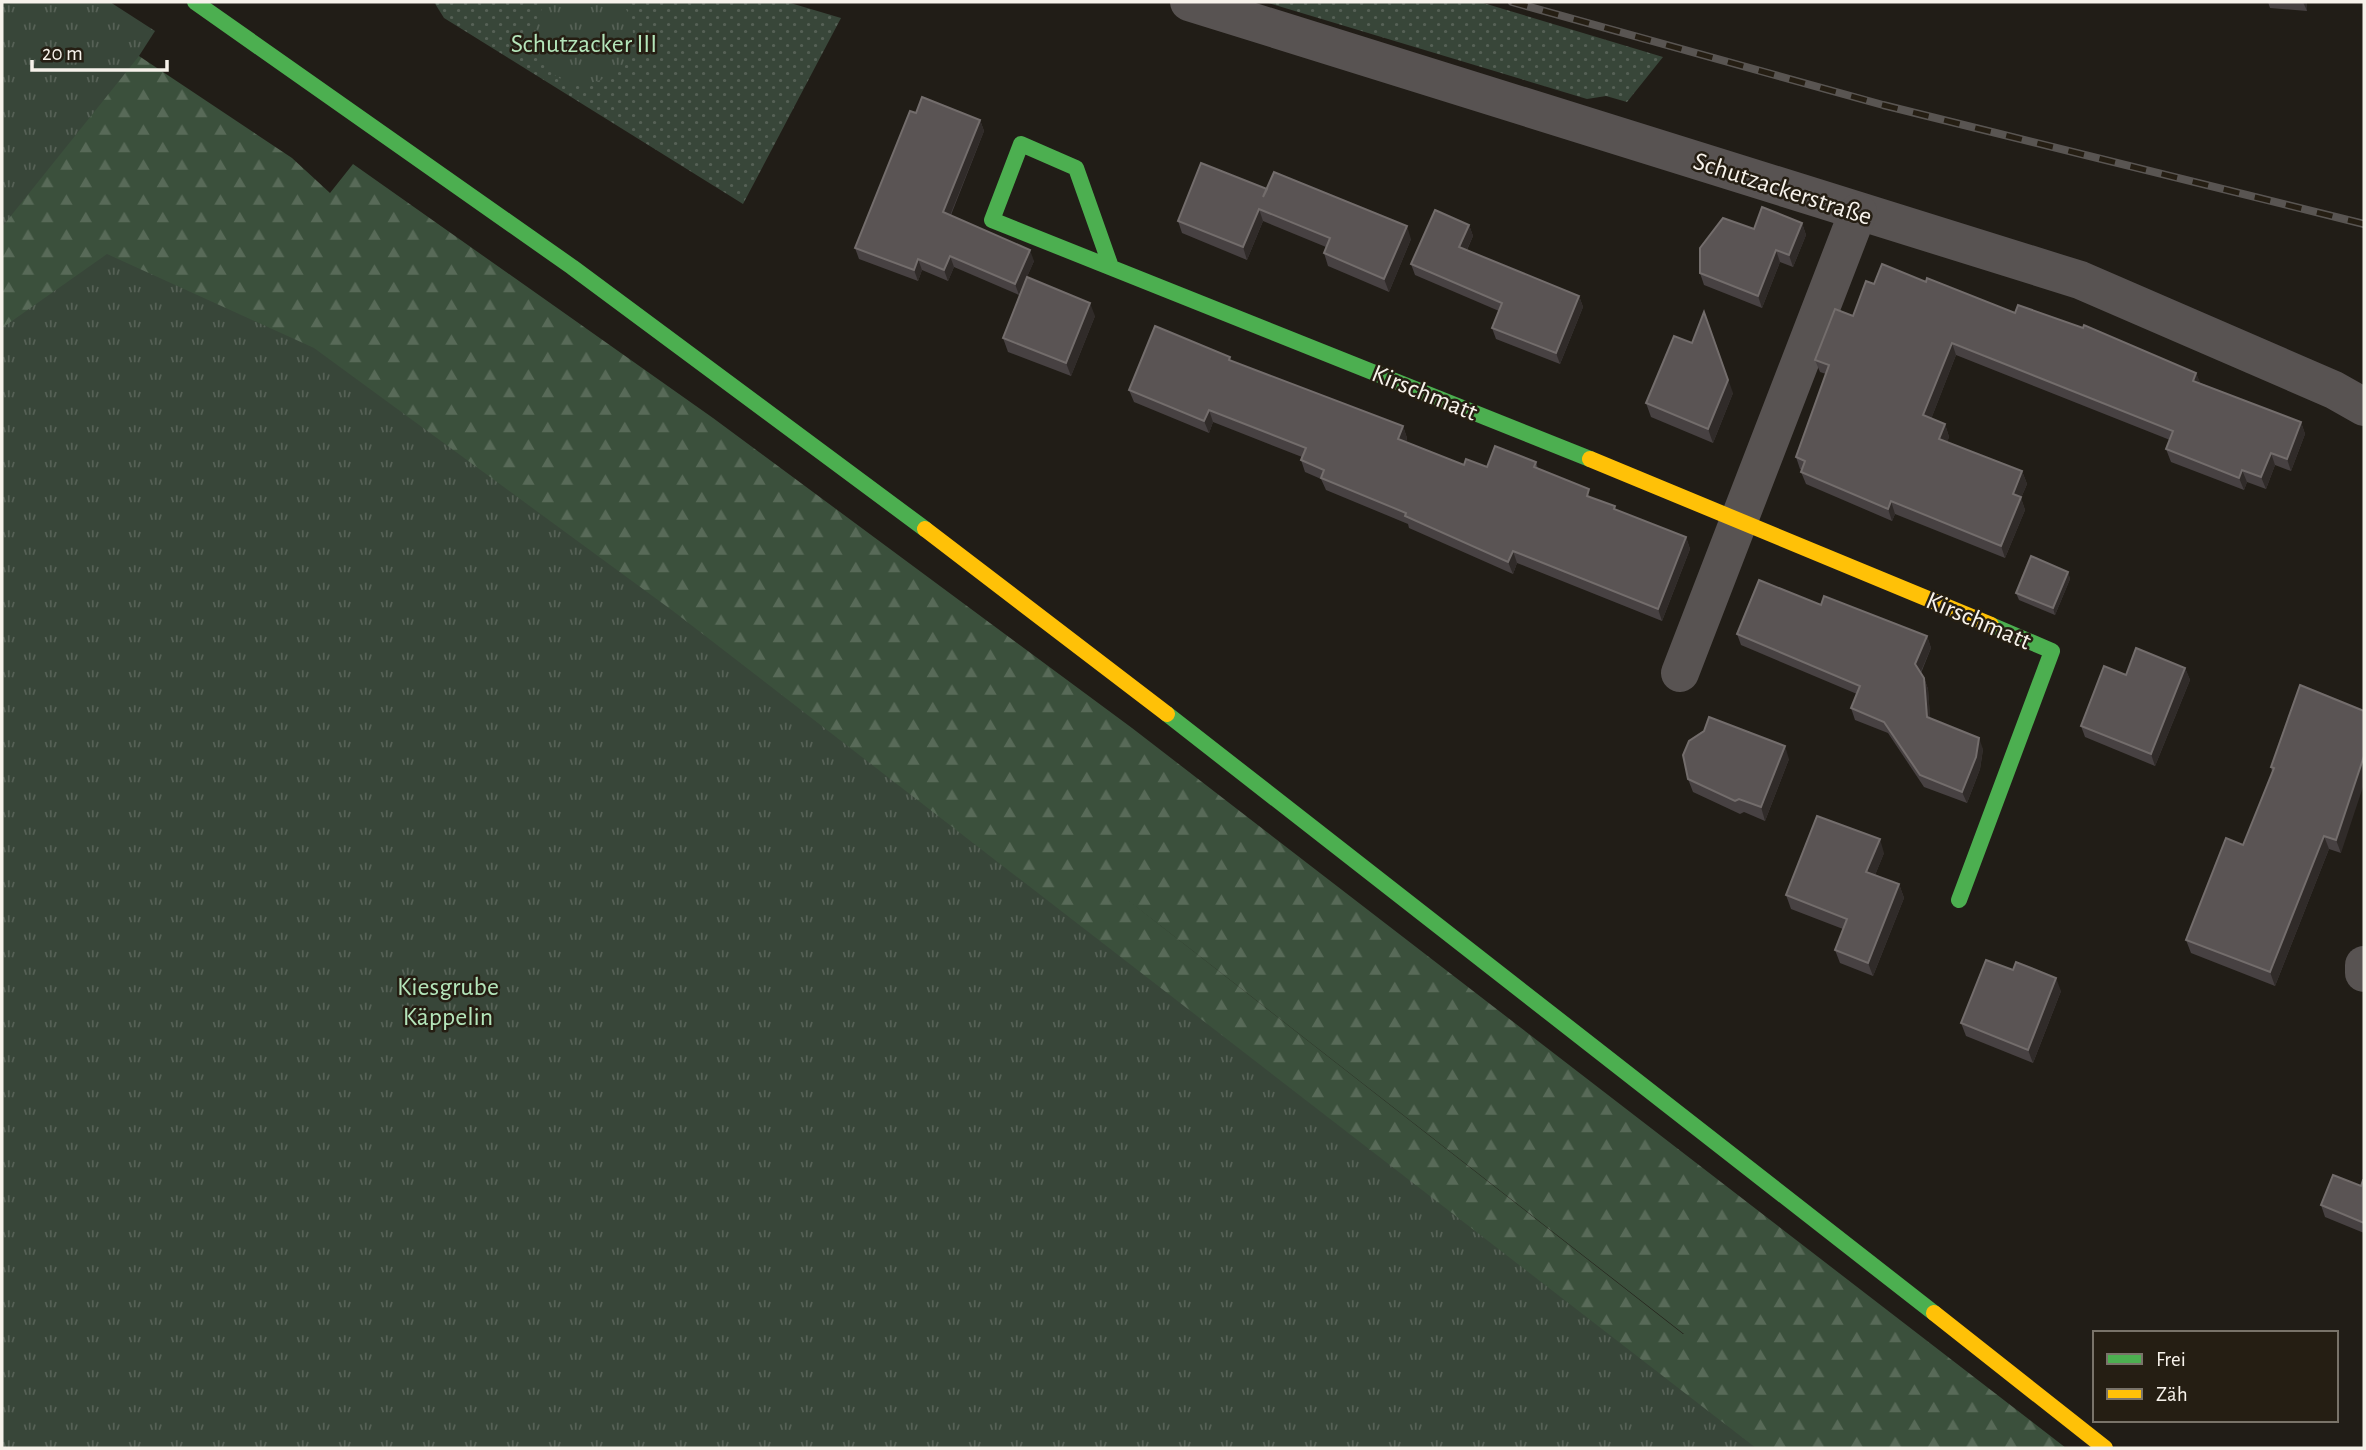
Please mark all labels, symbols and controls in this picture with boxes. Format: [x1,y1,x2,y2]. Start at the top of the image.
scale bar [32,28,166,72]
park label: Schutzacker III [511,31,657,57]
text: 20 m [42,43,83,64]
street label: Schutzackerstraße [1690,148,1875,230]
street label: Kirschmatt [1368,360,1481,426]
street label: Kirschmatt [1922,587,2035,655]
park label: Kiesgrube Käppelin [397,974,499,1030]
legend [2093,1331,2338,1422]
text: Frei [2156,1349,2186,1370]
text: Zäh [2156,1384,2188,1405]

